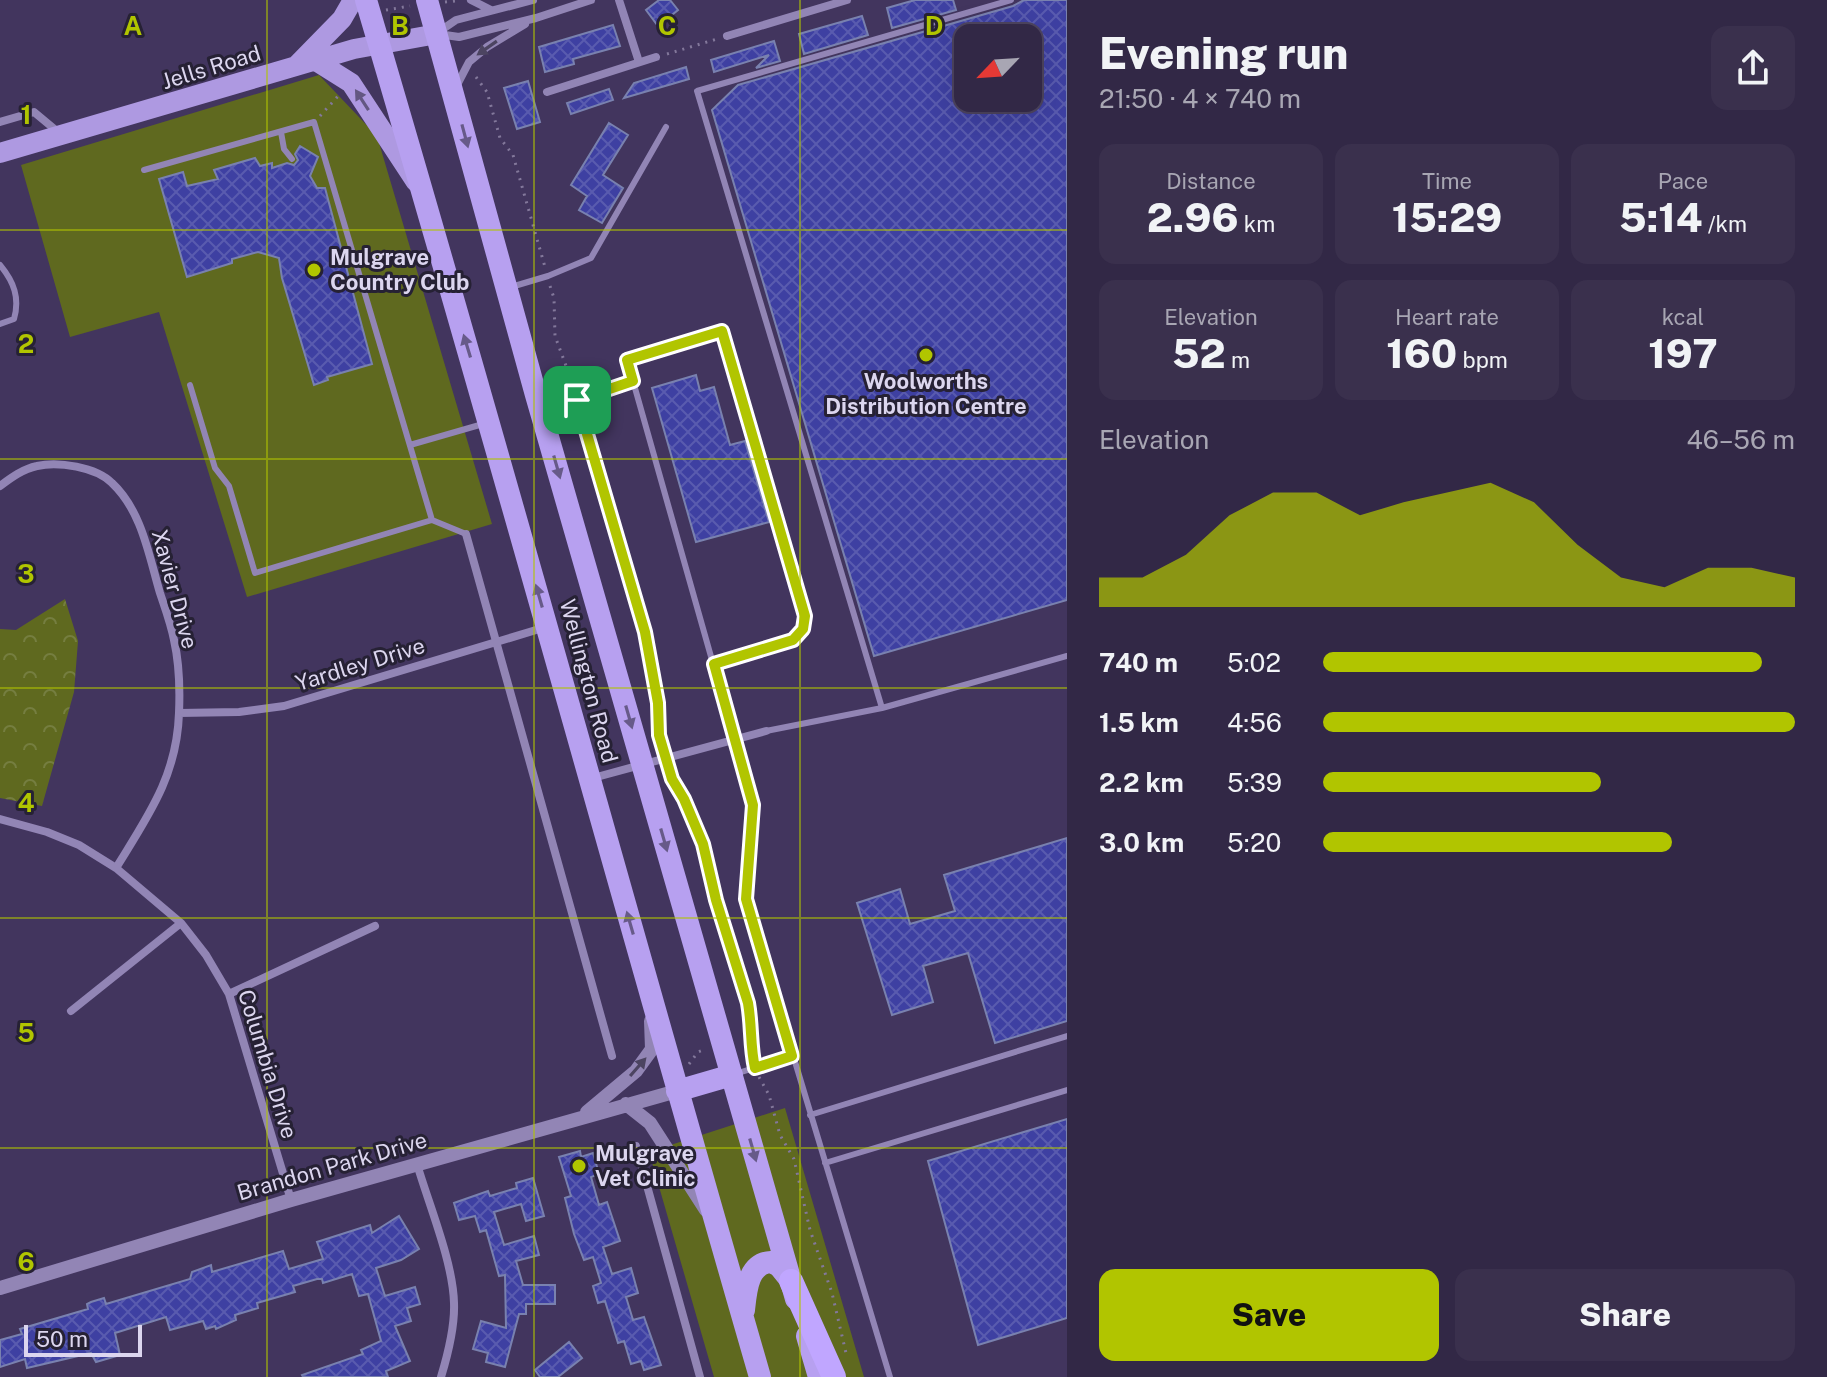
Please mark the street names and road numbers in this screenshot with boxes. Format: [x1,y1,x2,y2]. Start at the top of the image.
street label: Jells Road [158,40,264,94]
street label: Xavier Drive [147,526,203,652]
street label: Wellington Road [555,596,623,766]
street label: Yardley Drive [292,632,428,696]
street label: Columbia Drive [233,986,303,1142]
street label: Brandon Park Drive [234,1126,430,1206]

